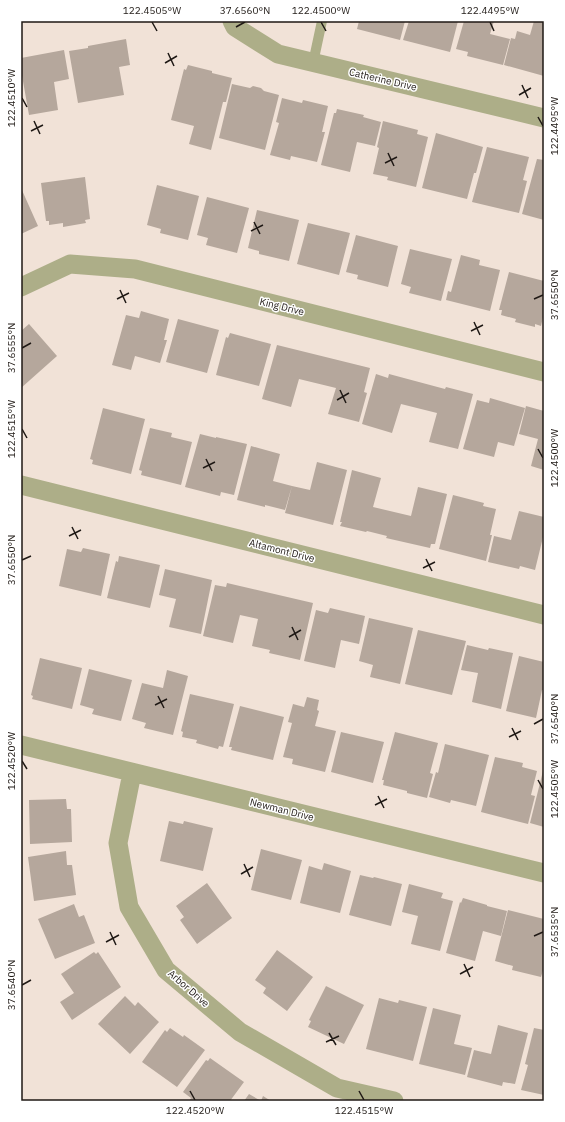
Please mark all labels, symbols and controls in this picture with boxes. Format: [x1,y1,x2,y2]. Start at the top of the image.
text: 122.4505°W [123,4,181,17]
text: 37.6560°N [220,4,270,17]
text: 122.4500°W [292,4,350,17]
text: 122.4495°W [461,4,519,17]
street label: Catherine Drive [348,65,419,94]
text: 122.4510°W [5,69,18,127]
text: 122.4495°W [548,97,561,155]
text: 37.6550°N [548,270,561,320]
street label: King Drive [258,295,306,318]
text: 37.6555°N [5,323,18,373]
text: 122.4515°W [5,400,18,458]
text: 122.4500°W [548,429,561,487]
text: 37.6550°N [5,535,18,585]
street label: Altamont Drive [248,536,316,565]
text: 37.6540°N [548,694,561,744]
text: 122.4520°W [5,732,18,790]
text: 122.4505°W [548,760,561,818]
street label: Newman Drive [249,795,316,824]
text: 37.6535°N [548,907,561,957]
text: 37.6540°N [5,960,18,1010]
street label: Arbor Drive [165,967,212,1010]
text: 122.4520°W [166,1104,224,1117]
text: 122.4515°W [335,1104,393,1117]

